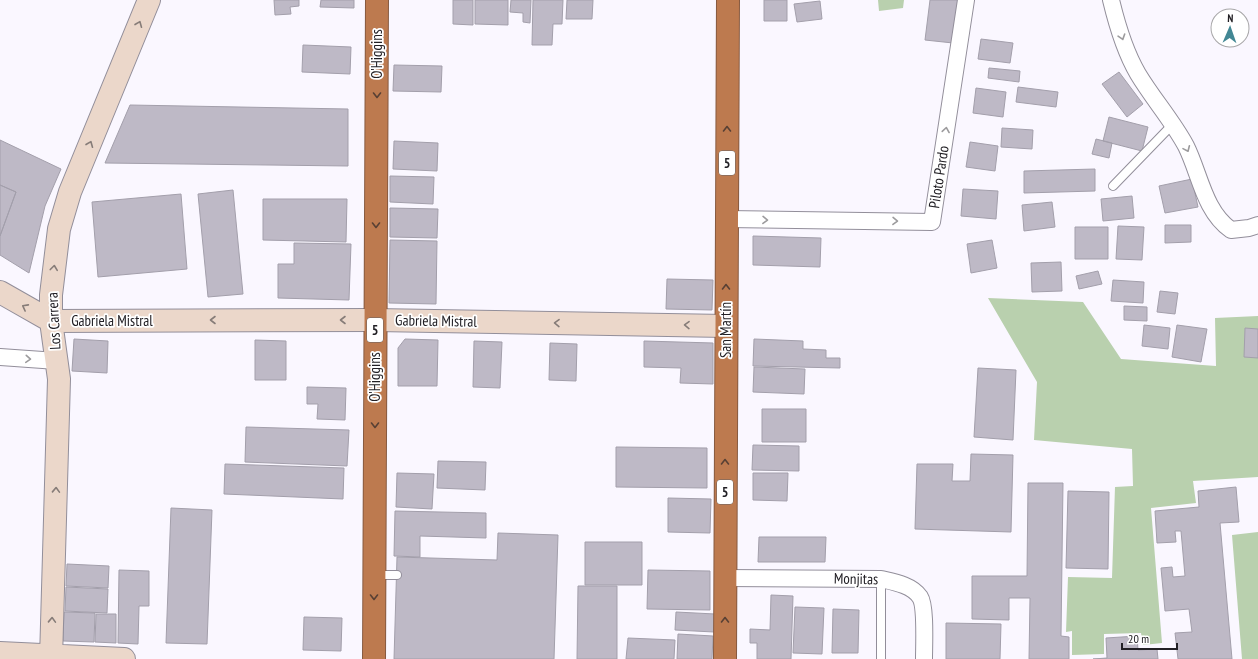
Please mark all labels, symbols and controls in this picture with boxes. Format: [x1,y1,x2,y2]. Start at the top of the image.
north arrow [1210,8,1250,48]
text: N [1227,11,1234,25]
one-way arrow [135,20,143,27]
street label: O'Higgins [367,29,386,79]
one-way arrow [1117,34,1126,41]
one-way arrow [372,92,381,98]
one-way arrow [723,126,731,132]
one-way arrow [941,126,950,133]
one-way arrow [85,140,93,147]
street label: Piloto Pardo [924,144,953,210]
one-way arrow [1182,145,1190,153]
road number: 5 [719,151,735,175]
one-way arrow [762,215,768,224]
one-way arrow [892,217,898,225]
one-way arrow [372,222,380,228]
one-way arrow [49,265,58,271]
one-way arrow [722,284,730,290]
street label: Los Carrera [43,292,64,350]
street label: San Martín [716,302,735,358]
one-way arrow [22,304,29,312]
street label: Gabriela Mistral [395,310,478,331]
street label: Gabriela Mistral [71,311,153,330]
one-way arrow [210,316,216,324]
one-way arrow [340,316,346,324]
road number: 5 [367,318,383,342]
one-way arrow [554,319,560,327]
one-way arrow [684,321,690,329]
street label: O'Higgins [365,352,384,402]
one-way arrow [25,355,31,364]
one-way arrow [371,422,379,428]
one-way arrow [721,459,730,465]
road number: 5 [717,480,733,504]
one-way arrow [52,487,60,493]
street label: Monjitas [834,569,878,588]
one-way arrow [370,594,378,600]
one-way arrow [48,617,57,623]
one-way arrow [721,617,729,623]
scale bar [1122,625,1177,651]
text: 20 m [1128,631,1149,646]

